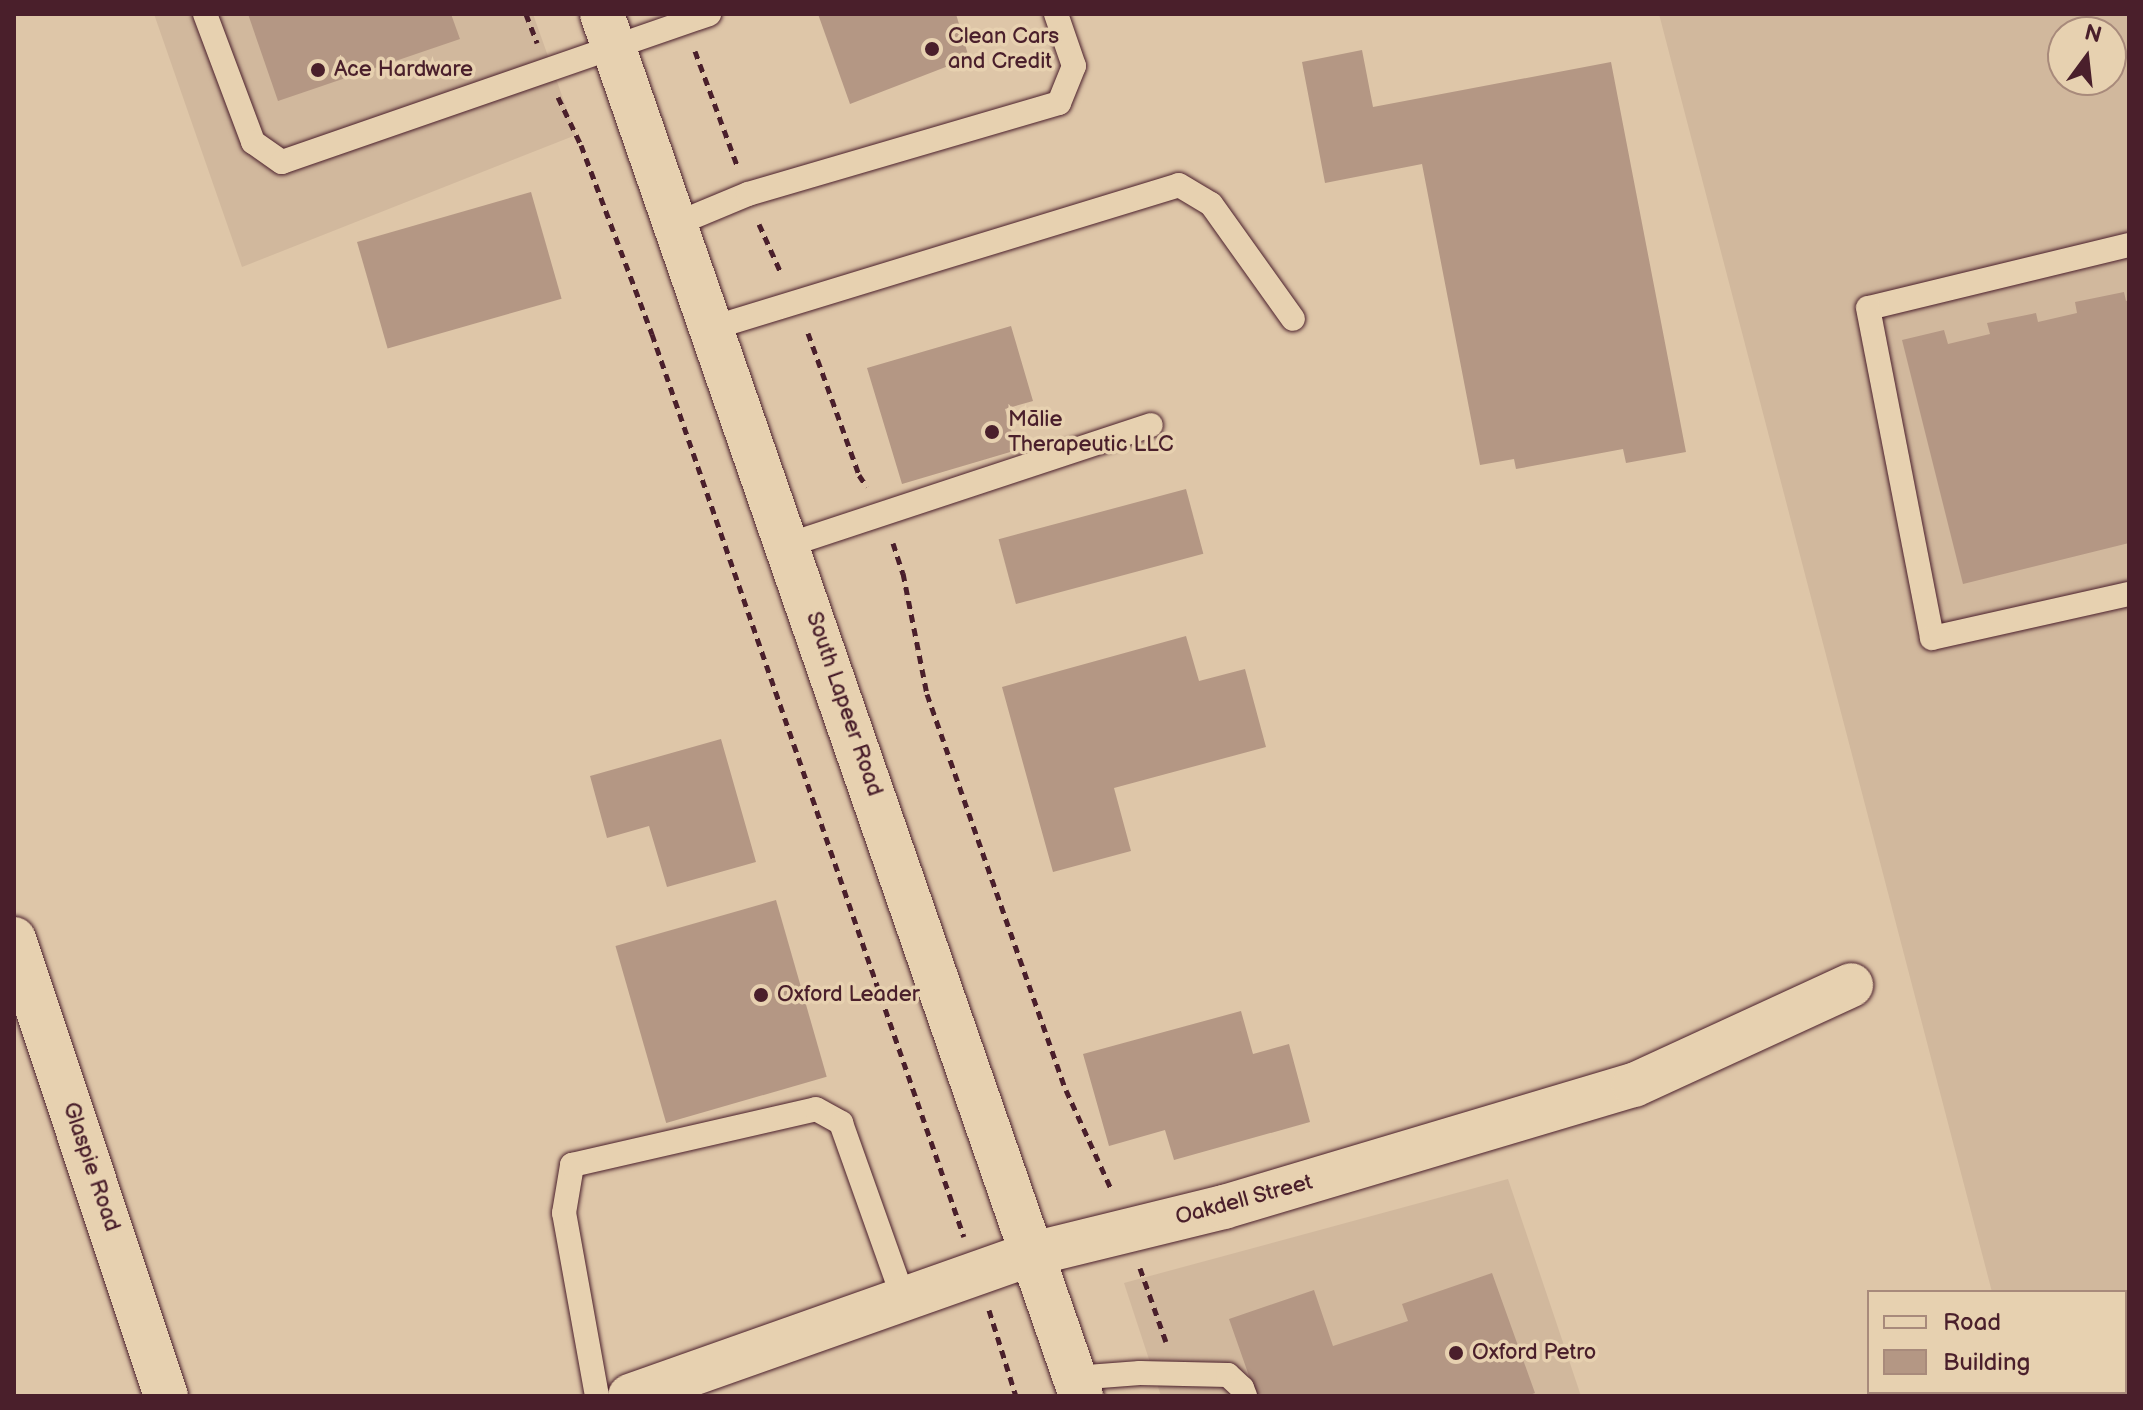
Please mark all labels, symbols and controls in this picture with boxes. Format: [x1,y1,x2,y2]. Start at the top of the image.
north arrow [2047,16,2127,96]
text: N [2081,19,2104,49]
place label: Clean Cars and Credit [948,23,1059,74]
marker: Clean Cars and Credit [923,40,941,58]
place label: Ace Hardware [334,57,473,83]
marker: Ace Hardware [309,61,327,79]
place label: Mālie Therapeutic LLC [1008,406,1174,458]
marker: Mālie Therapeutic LLC [983,423,1001,441]
street label: South Lapeer Road [800,608,888,800]
place label: Oxford Leader [777,982,920,1008]
marker: Oxford Leader [752,986,770,1004]
street label: Glaspie Road [57,1099,125,1235]
street label: Oakdell Street [1172,1169,1316,1231]
legend [1867,1290,2127,1394]
text: Road [1943,1308,2001,1337]
place label: Oxford Petro [1472,1340,1596,1366]
marker: Oxford Petro [1447,1344,1465,1362]
text: Building [1943,1348,2030,1377]

